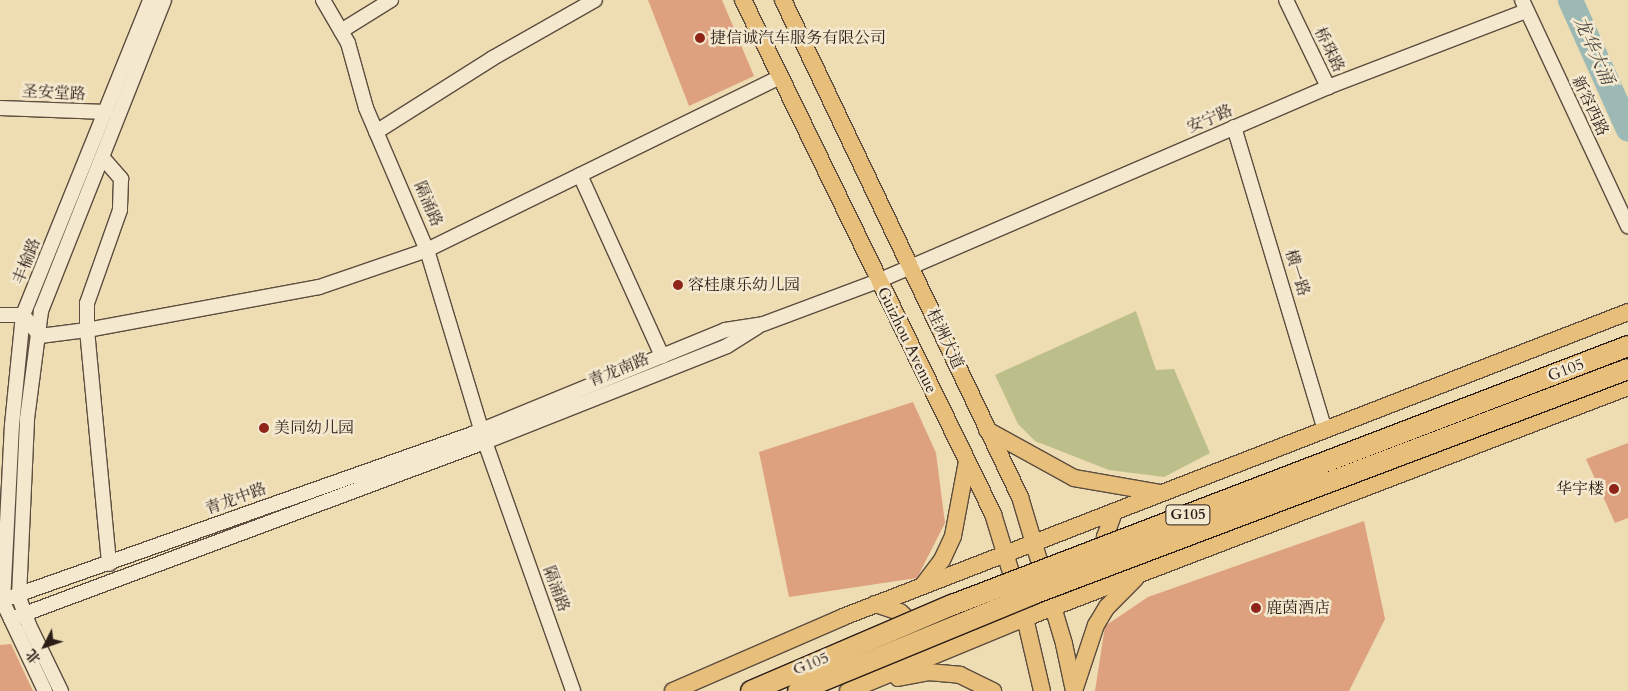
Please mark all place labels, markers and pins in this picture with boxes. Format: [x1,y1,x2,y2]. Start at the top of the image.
place label: 捷信诚汽车服务有限公司 [710,28,886,48]
marker: 捷信诚汽车服务有限公司 [694,32,706,44]
place label: 容桂康乐幼儿园 [688,275,800,295]
marker: 容桂康乐幼儿园 [672,279,684,291]
place label: 美同幼儿园 [274,418,354,438]
marker: 美同幼儿园 [258,422,270,434]
place label: 华宇楼 [1556,479,1604,499]
marker: 华宇楼 [1608,483,1620,495]
place label: 鹿茵酒店 [1266,598,1330,618]
marker: 鹿茵酒店 [1250,602,1262,614]

